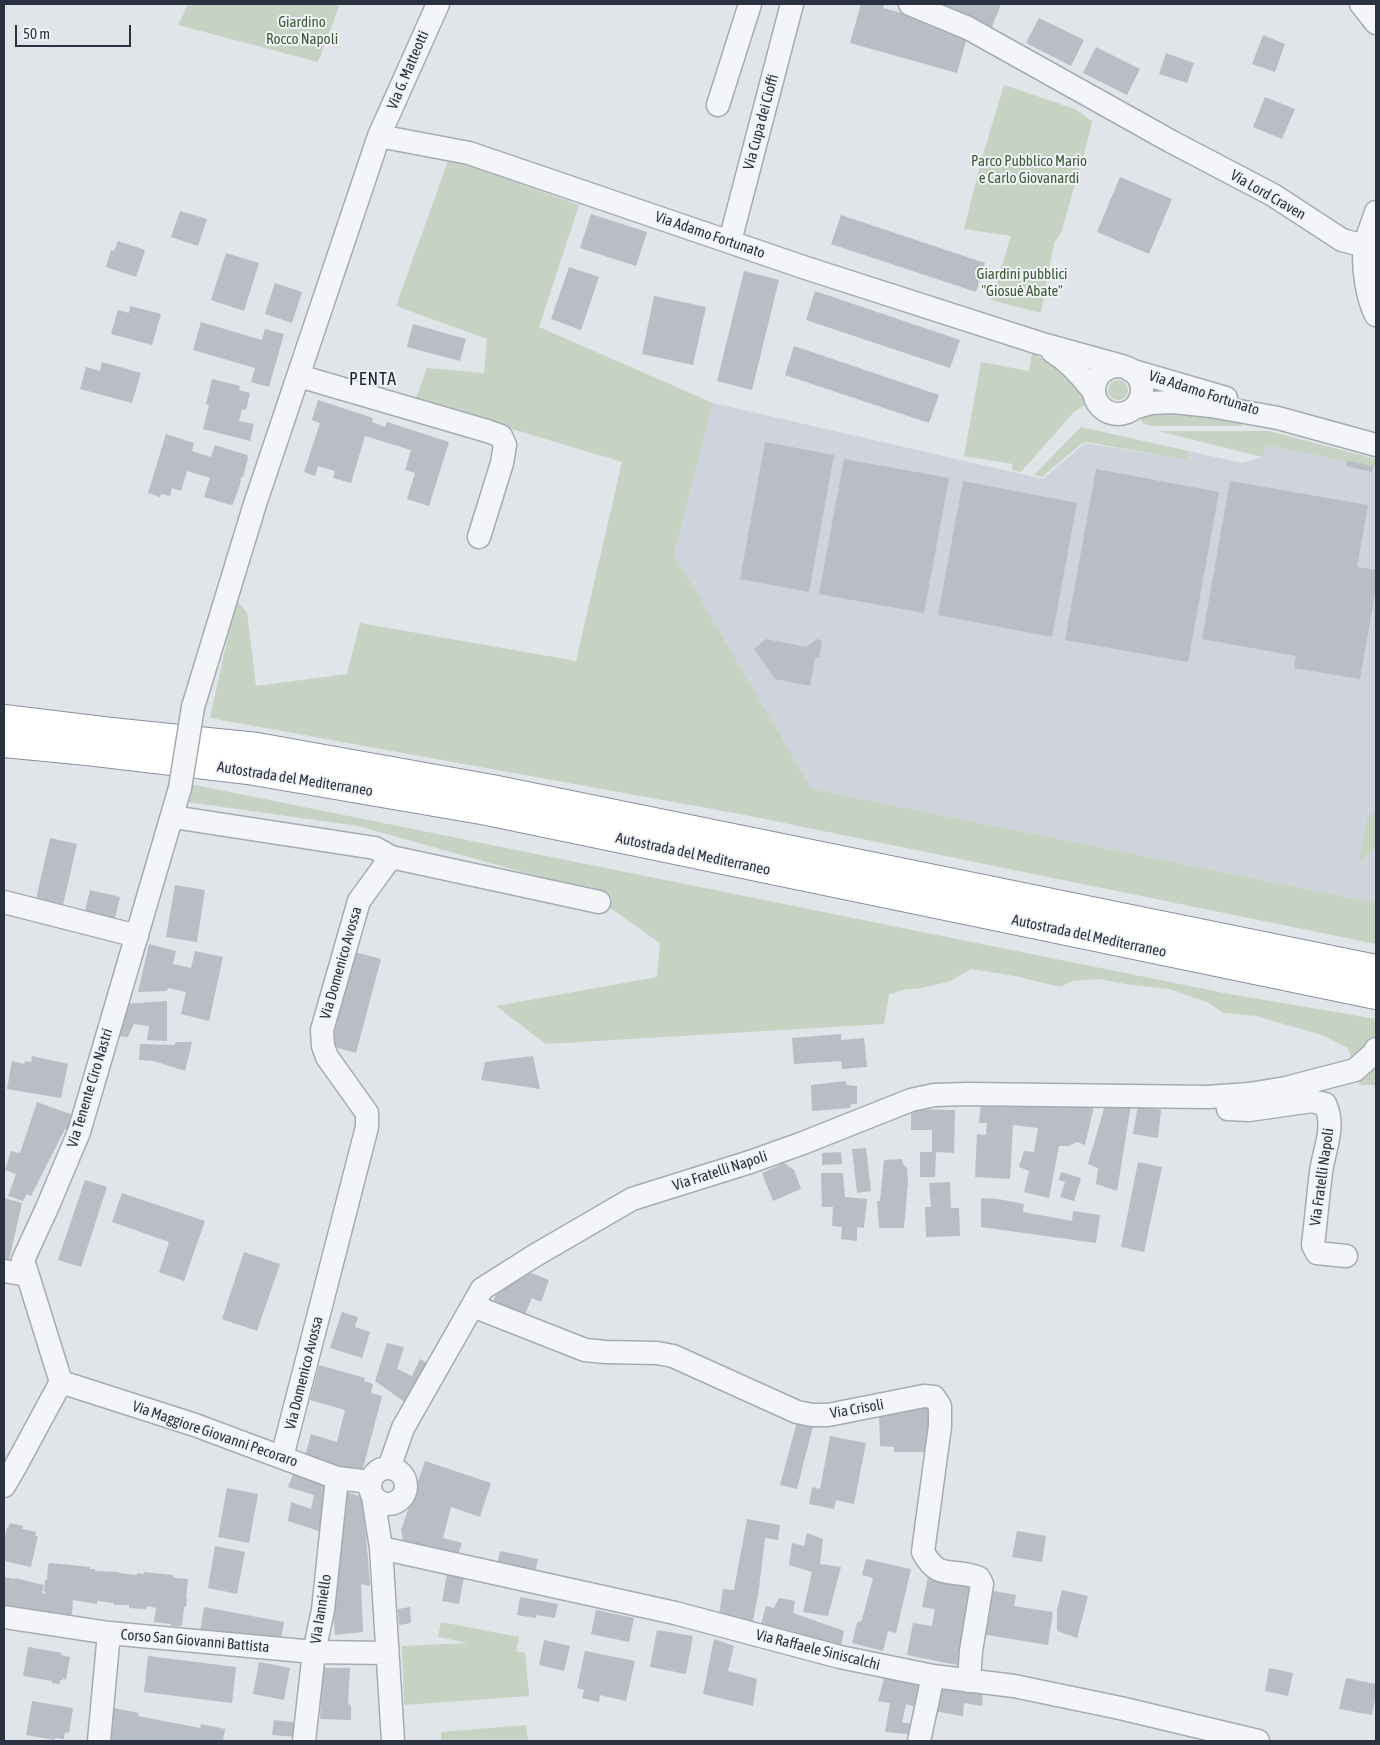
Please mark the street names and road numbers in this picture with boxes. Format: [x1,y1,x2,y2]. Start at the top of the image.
street label: Via G. Matteotti [383,28,433,112]
street label: Via Cupa dei Cioffi [740,72,782,172]
street label: Via Lord Craven [1227,166,1309,224]
street label: Via Adamo Fortunato [653,208,767,262]
street label: Via Adamo Fortunato [1146,367,1262,419]
street label: Autostrada del Mediterraneo [216,758,374,800]
street label: Autostrada del Mediterraneo [614,829,772,879]
street label: Via Domenico Avossa [316,905,366,1021]
street label: Autostrada del Mediterraneo [1010,911,1168,961]
street label: Via Tenente Ciro Nastri [63,1026,117,1150]
street label: Via Fratelli Napoli [1306,1127,1338,1227]
street label: Via Fratelli Napoli [670,1147,770,1195]
street label: Via Domenico Avossa [281,1314,327,1432]
street label: Via Crisoli [829,1395,885,1423]
street label: Via Maggiore Giovanni Pecoraro [130,1397,300,1471]
street label: Via Ianniello [307,1573,335,1645]
street label: Corso San Giovanni Battista [120,1626,270,1656]
street label: Via Raffaele Siniscalchi [754,1626,882,1674]

